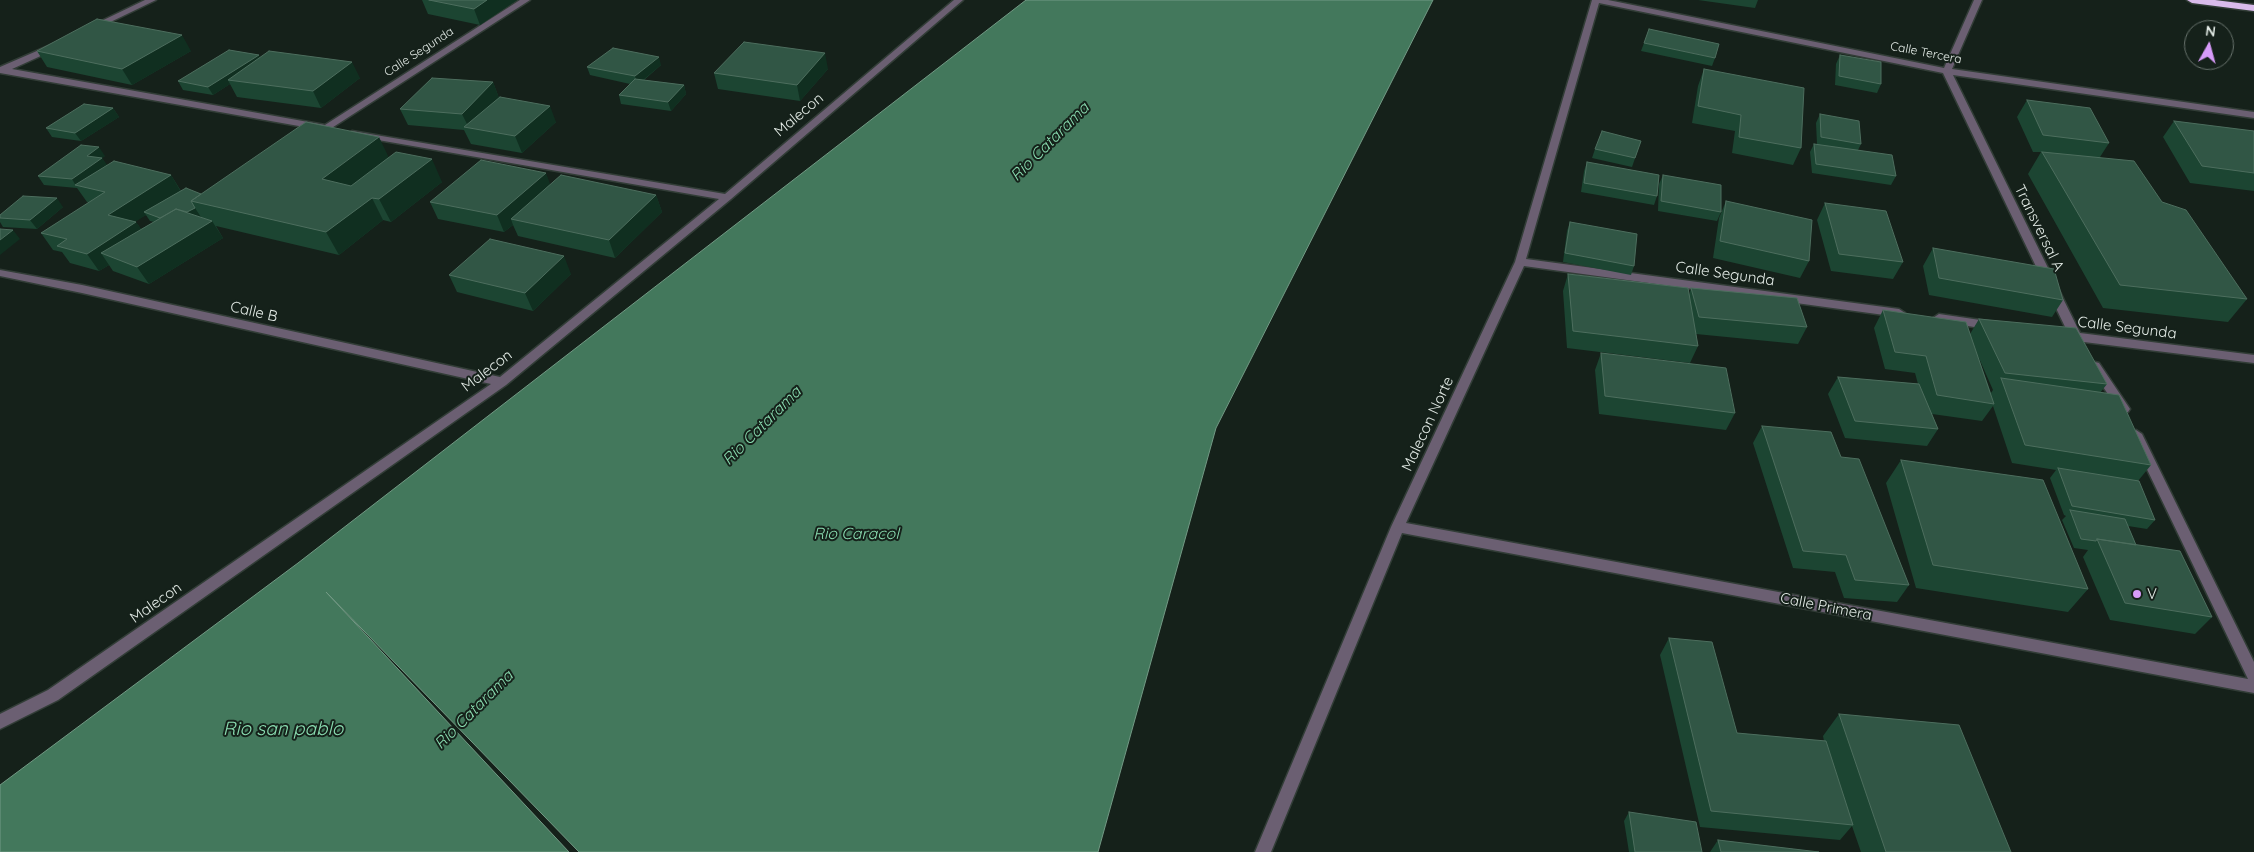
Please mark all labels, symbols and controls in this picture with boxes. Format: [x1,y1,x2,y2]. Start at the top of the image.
north arrow [2184,20,2234,70]
text: N [2204,22,2217,41]
street label: Calle Segunda [382,24,456,80]
street label: Calle Tercera [1889,39,1963,67]
street label: Malecon [771,89,827,141]
water label: Rio Catarama [1007,99,1093,185]
street label: Transversal A [2010,182,2068,274]
street label: Calle Segunda [1674,258,1776,290]
street label: Calle B [229,298,279,326]
street label: Calle Segunda [2076,313,2178,343]
street label: Malecon [458,346,516,396]
street label: Malecon Norte [1398,374,1458,474]
water label: Rio Catarama [719,383,805,469]
water label: Rio Caracol [813,524,899,544]
street label: Malecon [127,579,185,627]
place label: V [2147,585,2157,603]
marker: V [2131,588,2143,600]
street label: Calle Primera [1779,589,1873,625]
water label: Rio Catarama [431,667,517,753]
water label: Rio san pablo [223,718,343,740]

